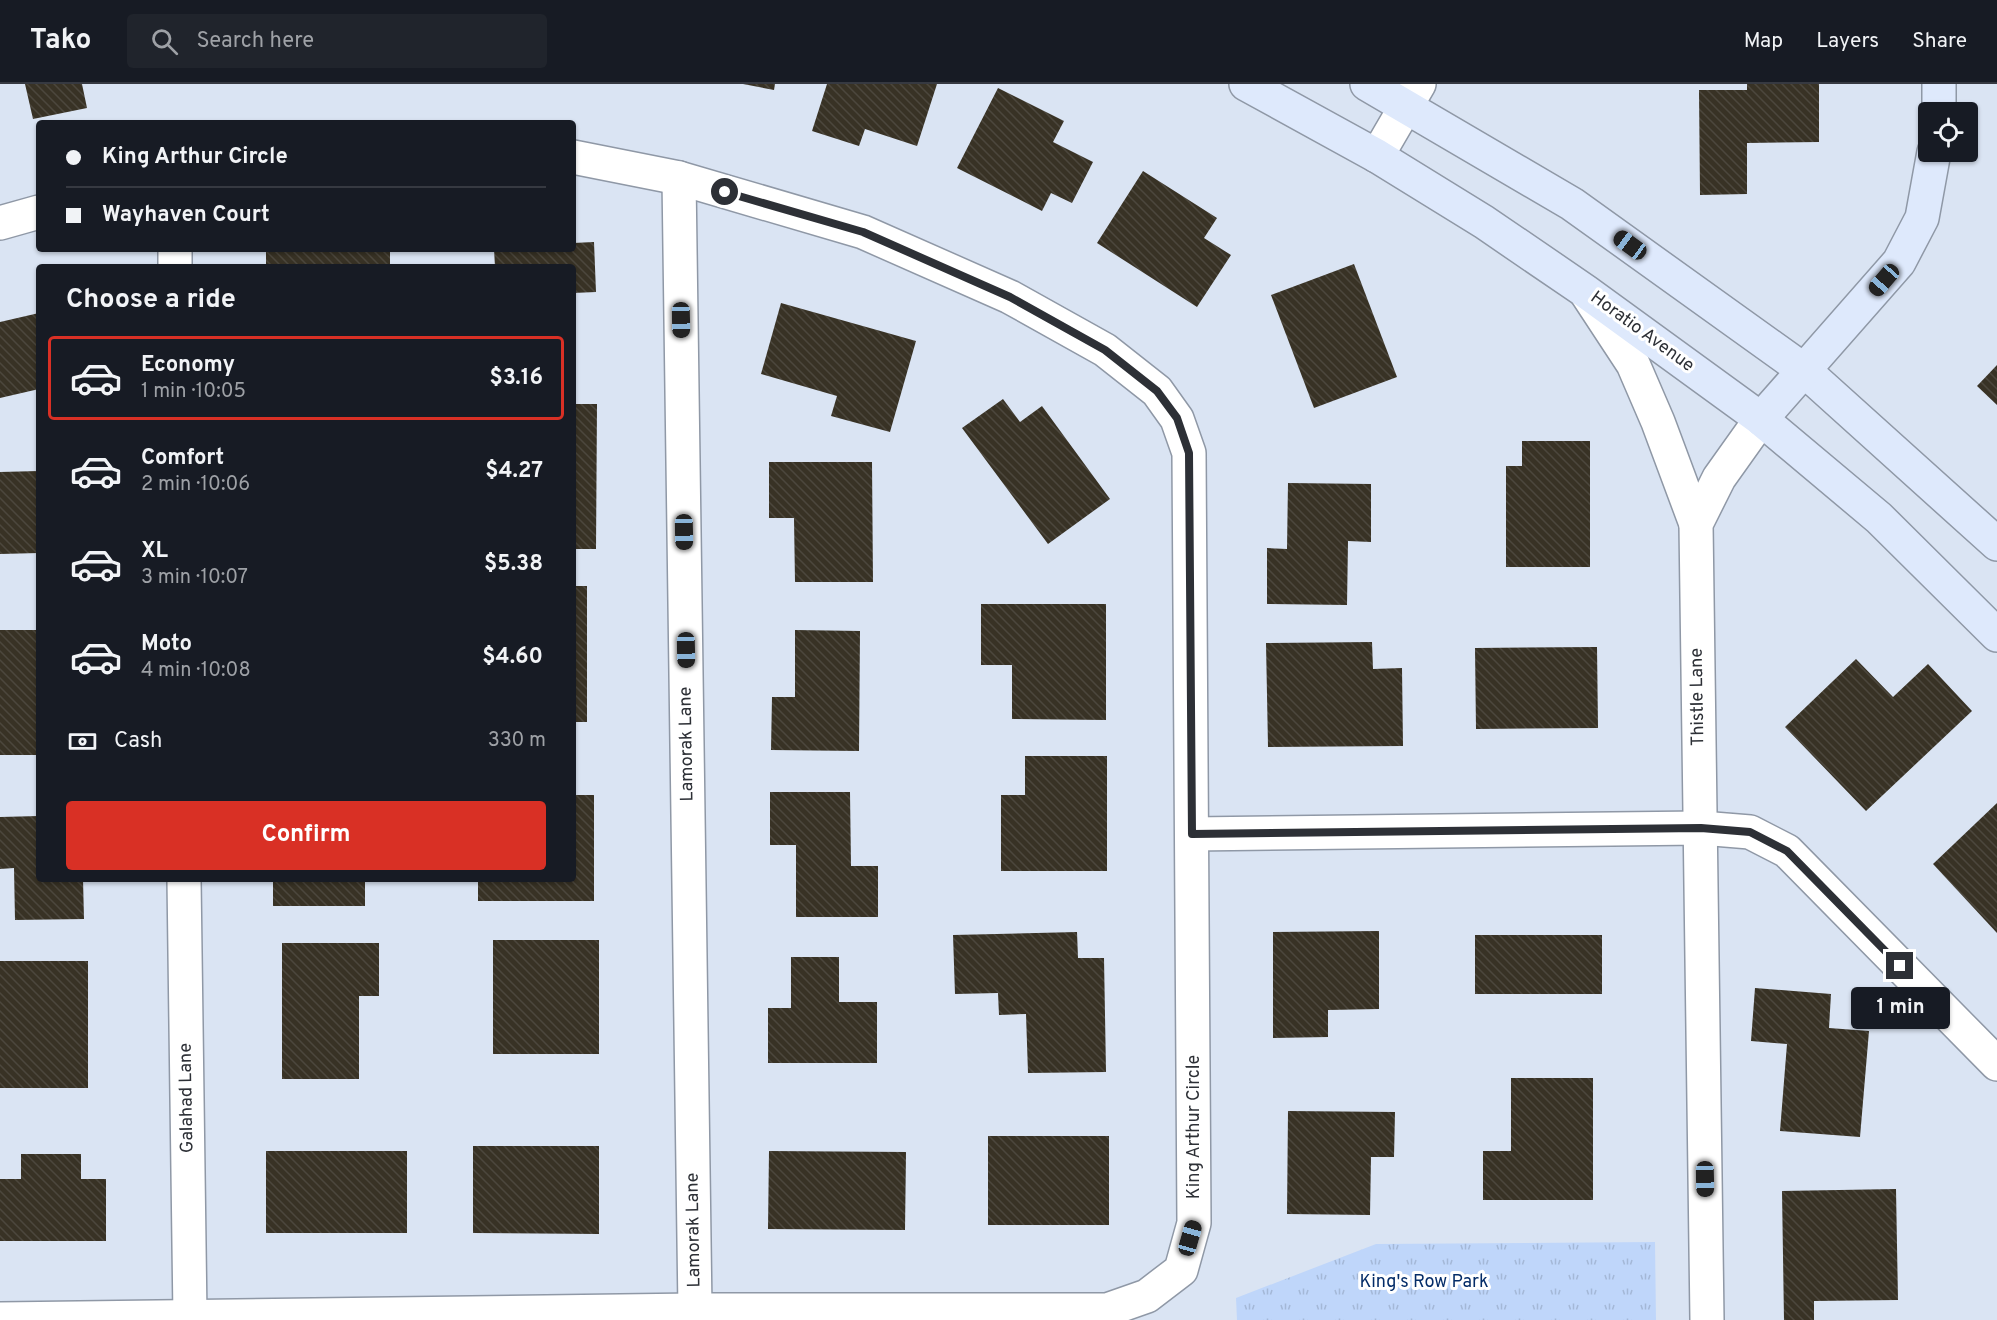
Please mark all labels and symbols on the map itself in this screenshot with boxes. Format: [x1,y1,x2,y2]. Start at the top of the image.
route start [711,178,738,205]
car [1610,227,1650,263]
car [1865,261,1903,299]
street label: Horatio Avenue [1585,286,1699,378]
car [672,302,690,338]
car [675,514,693,550]
car [677,632,695,668]
street label: Thistle Lane [1686,648,1710,746]
street label: Lamorak Lane [674,686,700,802]
route end [1886,952,1913,979]
callout: 1 min [1850,987,1950,1029]
street label: Galahad Lane [175,1043,199,1153]
street label: King Arthur Circle [1183,1055,1206,1199]
car [1696,1161,1714,1197]
street label: Lamorak Lane [681,1172,707,1288]
car [1176,1218,1204,1258]
park label: King's Row Park [1359,1271,1489,1294]

